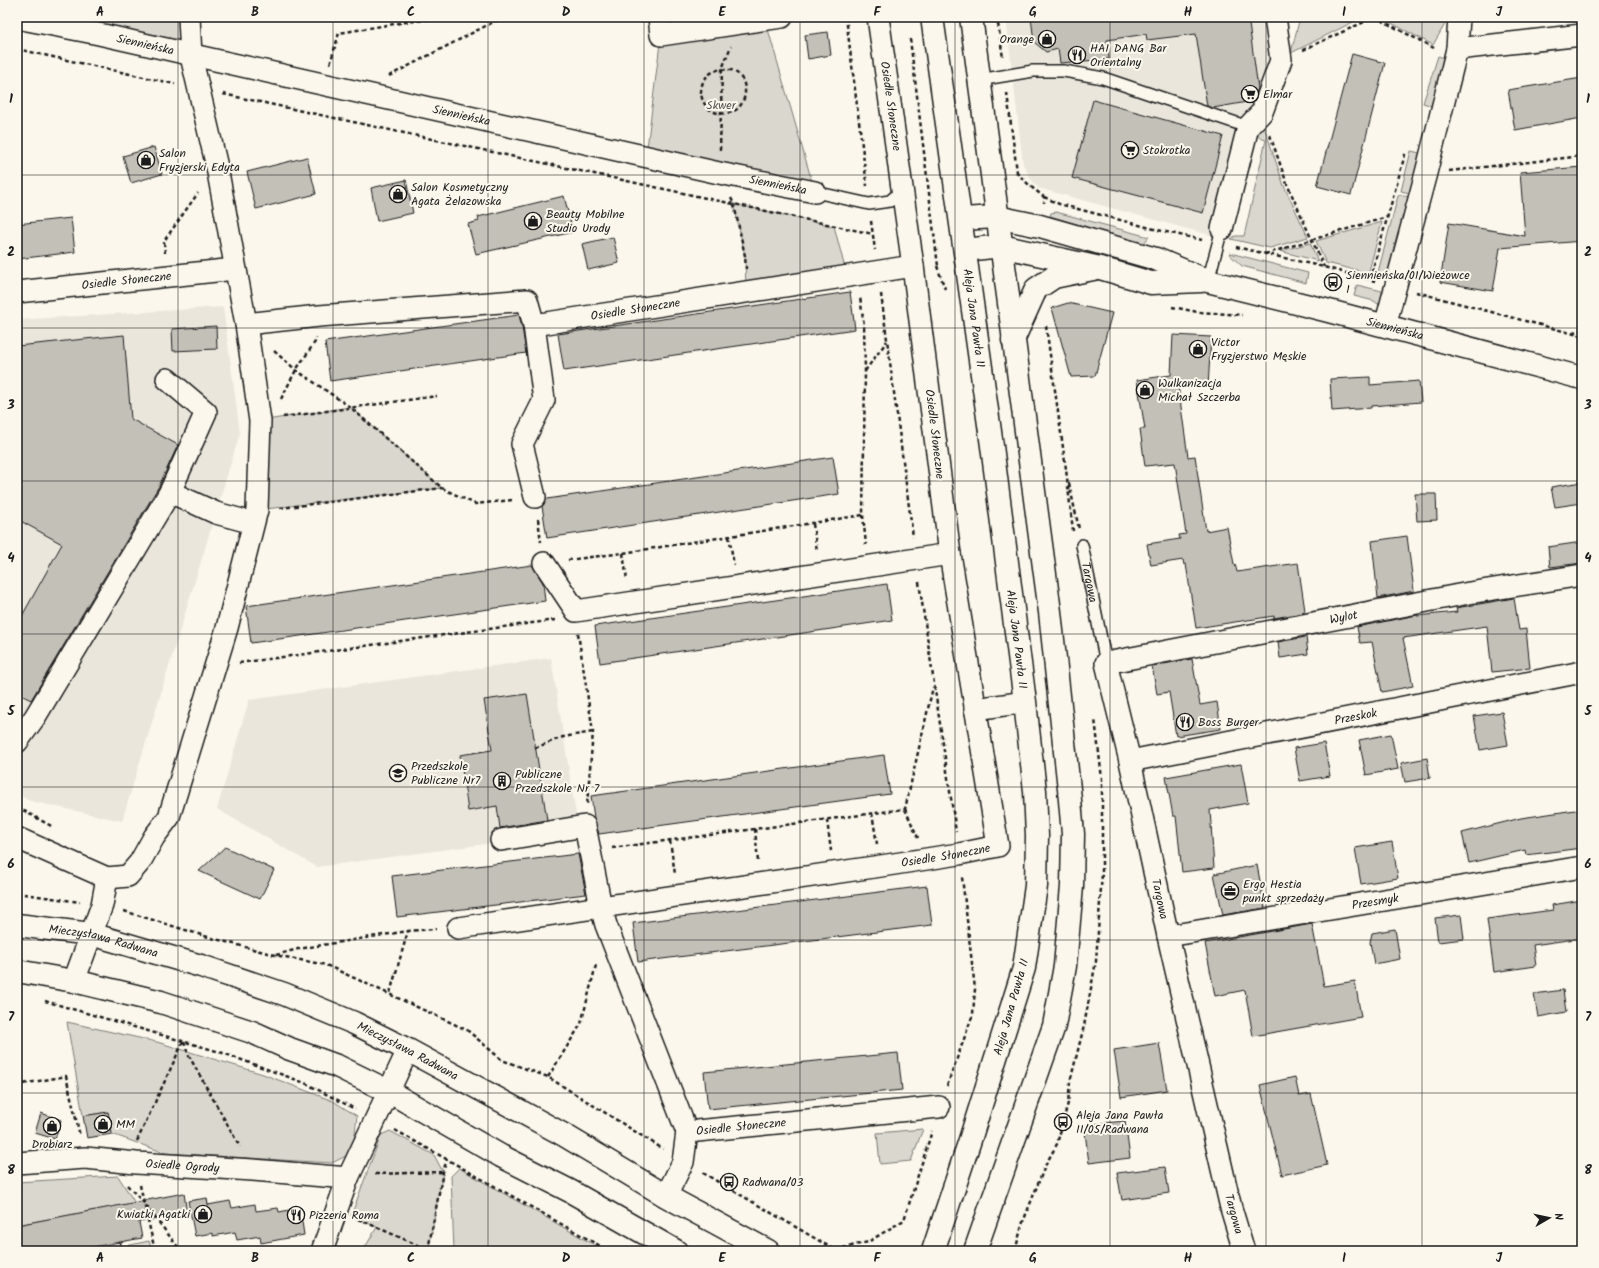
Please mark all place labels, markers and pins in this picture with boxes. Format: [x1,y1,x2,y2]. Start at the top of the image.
shop icon: Orange [1037,29,1057,49]
place label: Orange [1000,30,1035,49]
place label: HAI DANG Bar Orientalny [1090,39,1167,72]
restaurant icon: HAI DANG Bar Orientalny [1067,45,1087,65]
supermarket icon: Elmar [1240,84,1260,104]
place label: Elmar [1263,85,1293,104]
supermarket icon: Stokrotka [1120,140,1140,160]
place label: Stokrotka [1143,141,1191,160]
place label: Salon Fryzjerski Edyta [159,144,240,177]
shop icon: Salon Fryzjerski Edyta [136,150,156,170]
place label: Salon Kosmetyczny Agata Żelazowska [411,178,508,211]
shop icon: Salon Kosmetyczny Agata Żelazowska [388,184,408,204]
place label: Beauty Mobilne Studio Urody [546,205,625,238]
shop icon: Beauty Mobilne Studio Urody [523,211,543,231]
place label: Siennieńska/01/Wieżowce 1 [1346,266,1470,299]
bus stop icon: Siennieńska/01/Wieżowce 1 [1323,272,1343,292]
place label: Victor Fryzjerstwo Męskie [1211,333,1307,366]
shop icon: Victor Fryzjerstwo Męskie [1188,339,1208,359]
place label: Wulkanizacja Michał Szczerba [1158,374,1241,407]
shop icon: Wulkanizacja Michał Szczerba [1135,380,1155,400]
restaurant icon: Boss Burger [1175,712,1195,732]
place label: Boss Burger [1198,713,1260,732]
place label: Przedszkole Publiczne Nr7 [411,757,481,790]
school or university icon: Przedszkole Publiczne Nr7 [388,763,408,783]
place label: Publiczne Przedszkole Nr 7 [515,765,600,798]
building icon: Publiczne Przedszkole Nr 7 [492,771,512,791]
place label: Ergo Hestia punkt sprzedaży [1242,875,1324,908]
office icon: Ergo Hestia punkt sprzedaży [1220,881,1240,901]
place label: Aleja Jana Pawła II/05/Radwana [1076,1106,1164,1139]
bus stop icon: Aleja Jana Pawła II/05/Radwana [1053,1112,1073,1132]
shop icon: MM [93,1114,113,1134]
place label: MM [116,1115,135,1134]
shop icon: Drobiarz [42,1116,62,1136]
place label: Drobiarz [31,1135,73,1154]
bus stop icon: Radwana/03 [719,1172,739,1192]
place label: Radwana/03 [742,1173,804,1192]
shop icon: Kwiatki Agatki [193,1204,213,1224]
place label: Kwiatki Agatki [117,1205,191,1224]
restaurant icon: Pizzeria Roma [286,1205,306,1225]
place label: Pizzeria Roma [309,1206,380,1225]

